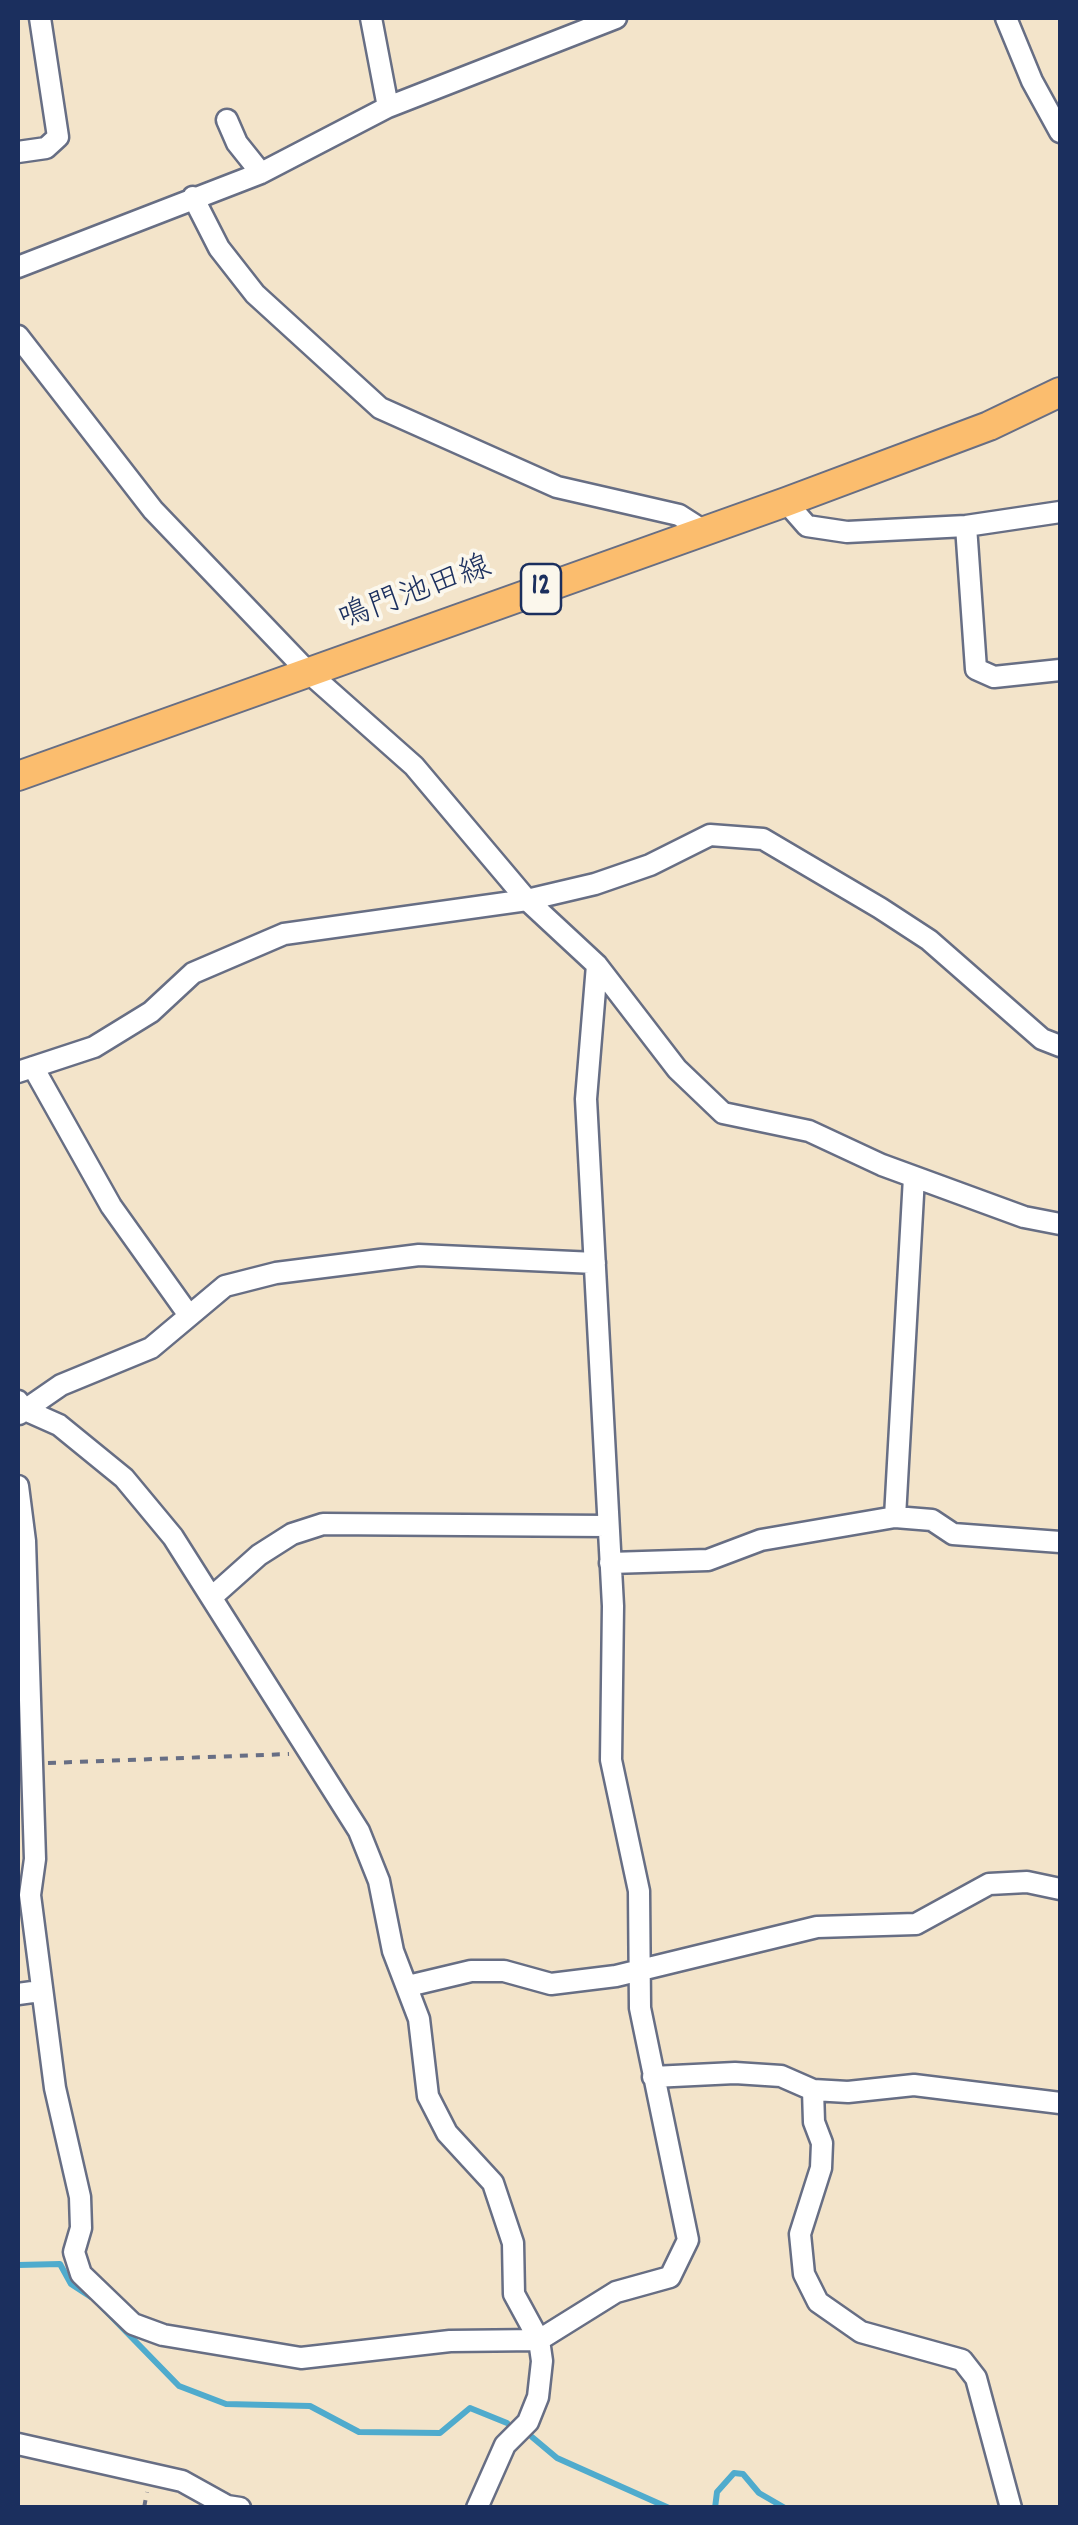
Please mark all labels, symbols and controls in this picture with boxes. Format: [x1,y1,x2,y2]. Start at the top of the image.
street label: 鳴門池田線 [334,551,498,641]
road number: 12 [521,564,561,614]

